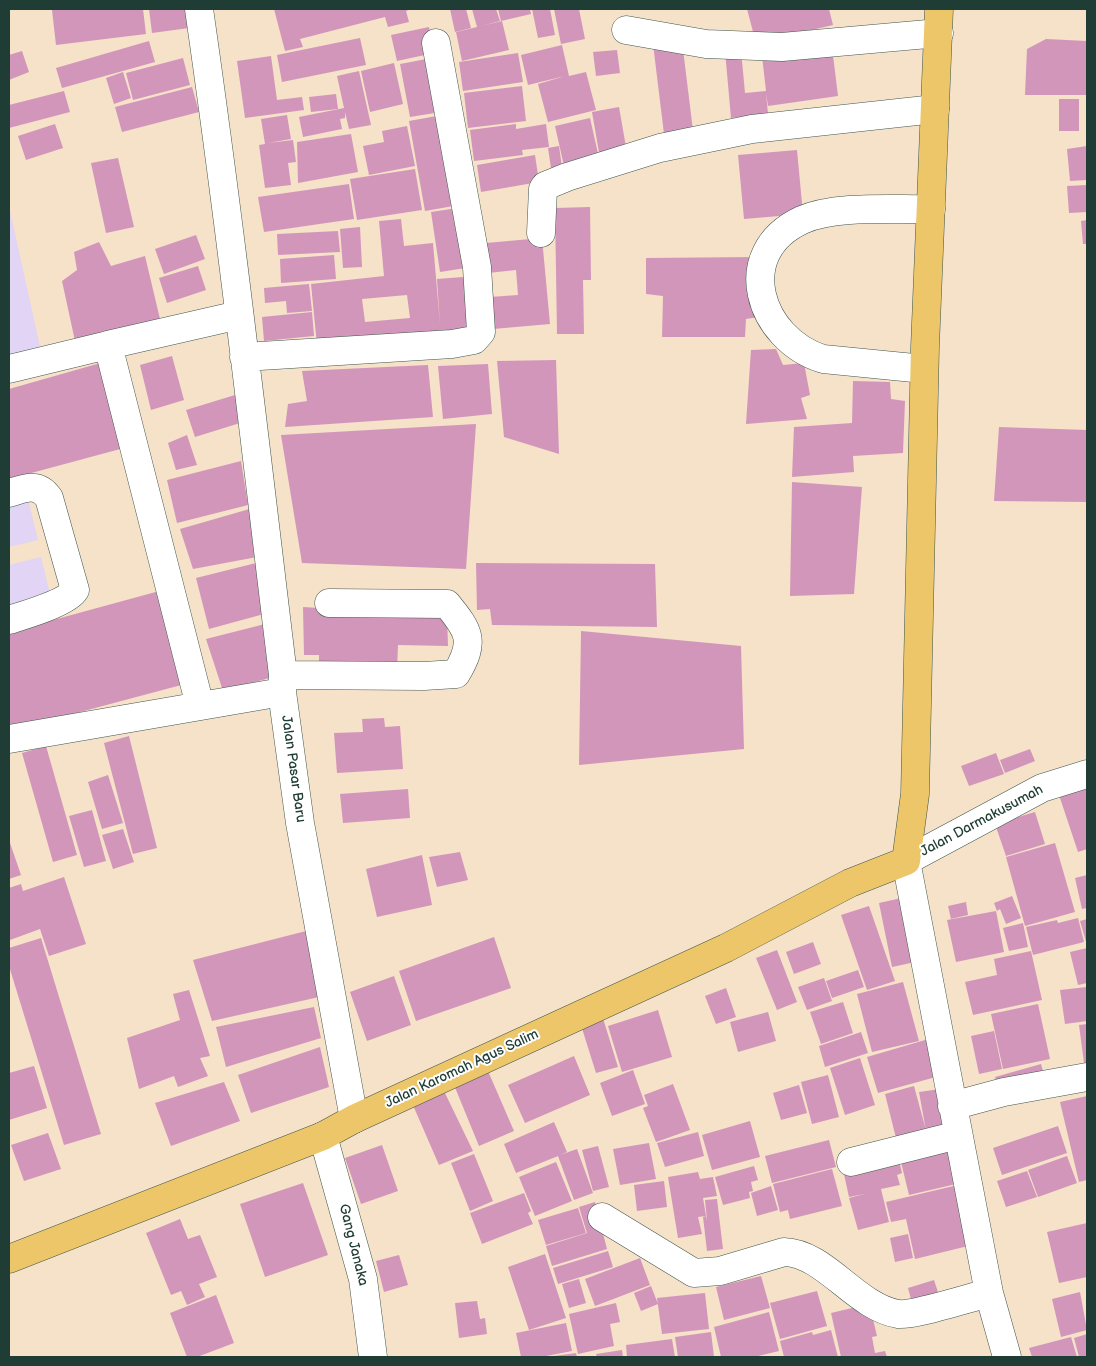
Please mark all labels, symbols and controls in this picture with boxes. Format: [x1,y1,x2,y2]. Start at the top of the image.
street label: Jalan Pasar Baru [277,714,309,824]
street label: Jalan Darmakusumah [918,782,1046,860]
street label: Jalan Karomah Agus Salim [383,1026,541,1112]
street label: Gang Janaka [335,1202,371,1288]

